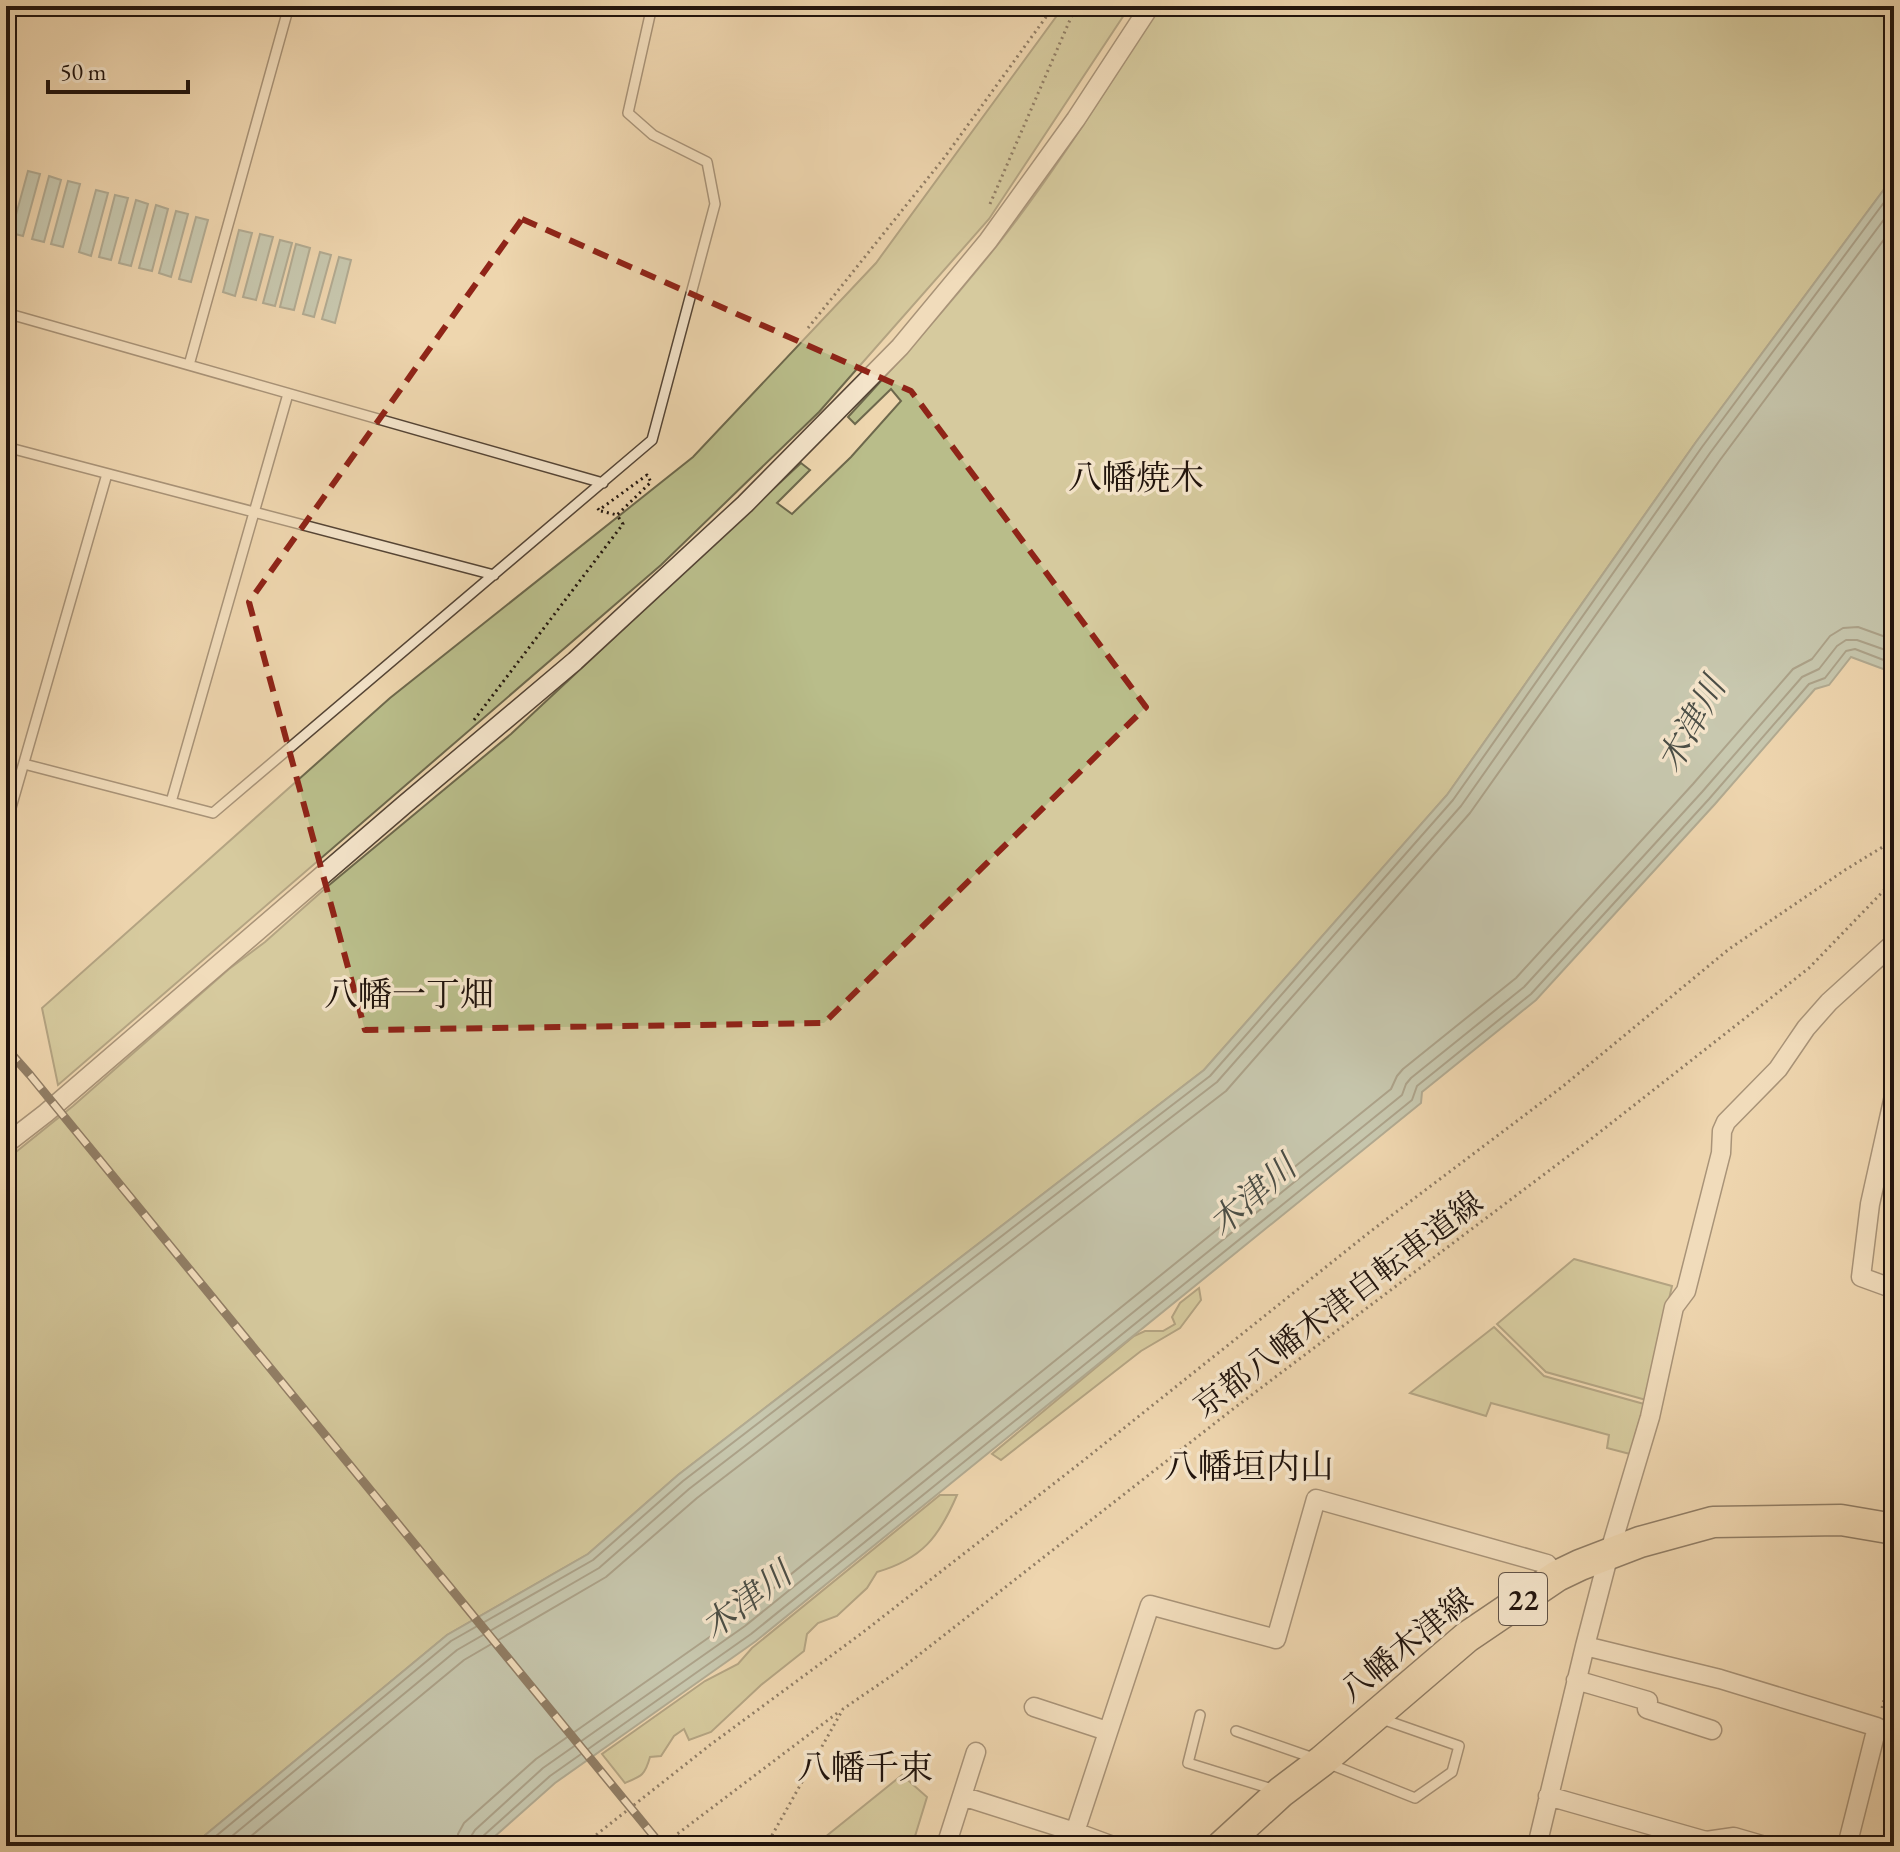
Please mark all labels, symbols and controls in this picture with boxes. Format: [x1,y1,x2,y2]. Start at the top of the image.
scale bar [48,44,188,94]
text: 50 m [60,56,107,87]
district label: 八幡焼木 [1068,455,1204,499]
water label: 木津川 [1647,665,1737,779]
district label: 八幡一丁畑 [324,972,494,1016]
water label: 木津川 [1199,1142,1308,1245]
street label: 京都八幡木津自転車道線 [1185,1181,1491,1427]
district label: 八幡垣内山 [1164,1444,1334,1488]
water label: 木津川 [692,1549,803,1648]
road number: 22 [1499,1573,1547,1625]
street label: 八幡木津線 [1331,1578,1481,1712]
district label: 八幡千束 [797,1745,933,1789]

